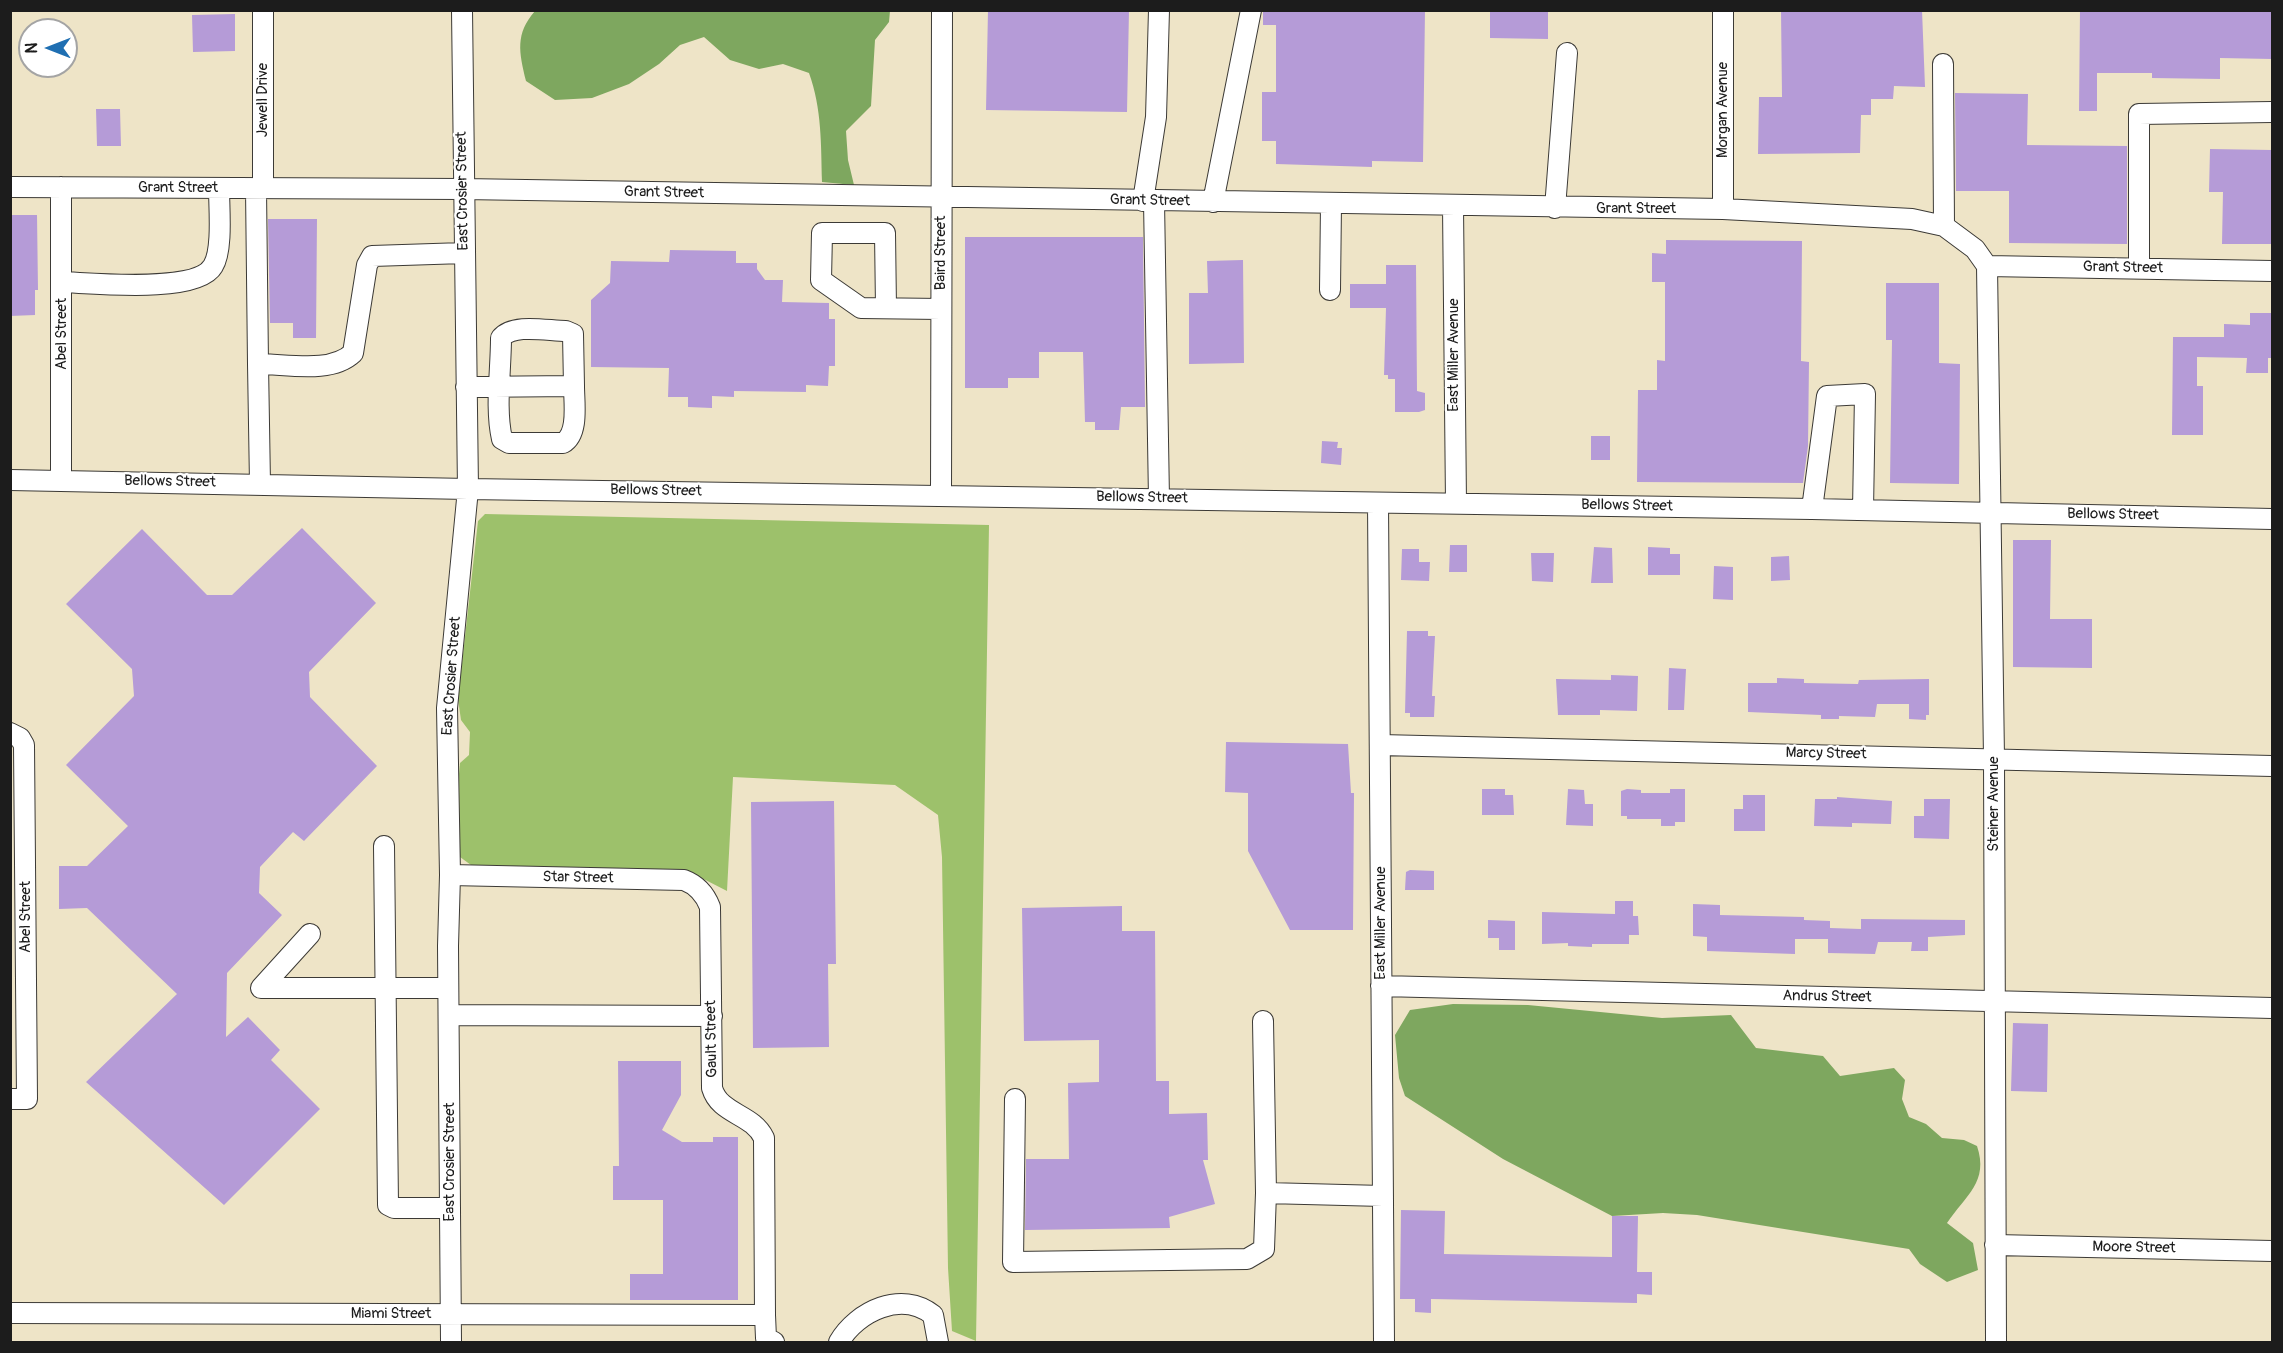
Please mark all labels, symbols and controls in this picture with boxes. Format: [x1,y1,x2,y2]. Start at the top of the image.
north arrow [18,18,78,78]
text: N [22,43,42,53]
street label: Morgan Avenue [1714,62,1732,158]
street label: Jewell Drive [254,63,272,137]
street label: East Crosier Street [453,131,473,251]
street label: Grant Street [138,179,218,197]
street label: Grant Street [624,183,704,203]
street label: Grant Street [1110,191,1190,211]
street label: Grant Street [1596,200,1676,218]
street label: Baird Street [932,216,950,290]
street label: Grant Street [2083,258,2163,278]
street label: Abel Street [53,298,71,370]
street label: East Miller Avenue [1445,298,1463,412]
street label: Bellows Street [124,472,216,492]
street label: Bellows Street [610,481,702,501]
street label: Bellows Street [1096,488,1188,508]
street label: Bellows Street [1581,496,1673,516]
street label: Bellows Street [2067,505,2159,525]
street label: East Crosier Street [439,616,465,736]
street label: Marcy Street [1785,744,1867,764]
street label: Steiner Avenue [1985,756,2003,852]
street label: East Miller Avenue [1372,866,1390,980]
street label: Star Street [542,868,614,888]
street label: Abel Street [17,881,35,953]
street label: Andrus Street [1782,987,1872,1007]
street label: Gault Street [702,1000,722,1078]
street label: East Crosier Street [441,1102,459,1222]
street label: Moore Street [2092,1238,2176,1258]
street label: Miami Street [351,1305,431,1323]

